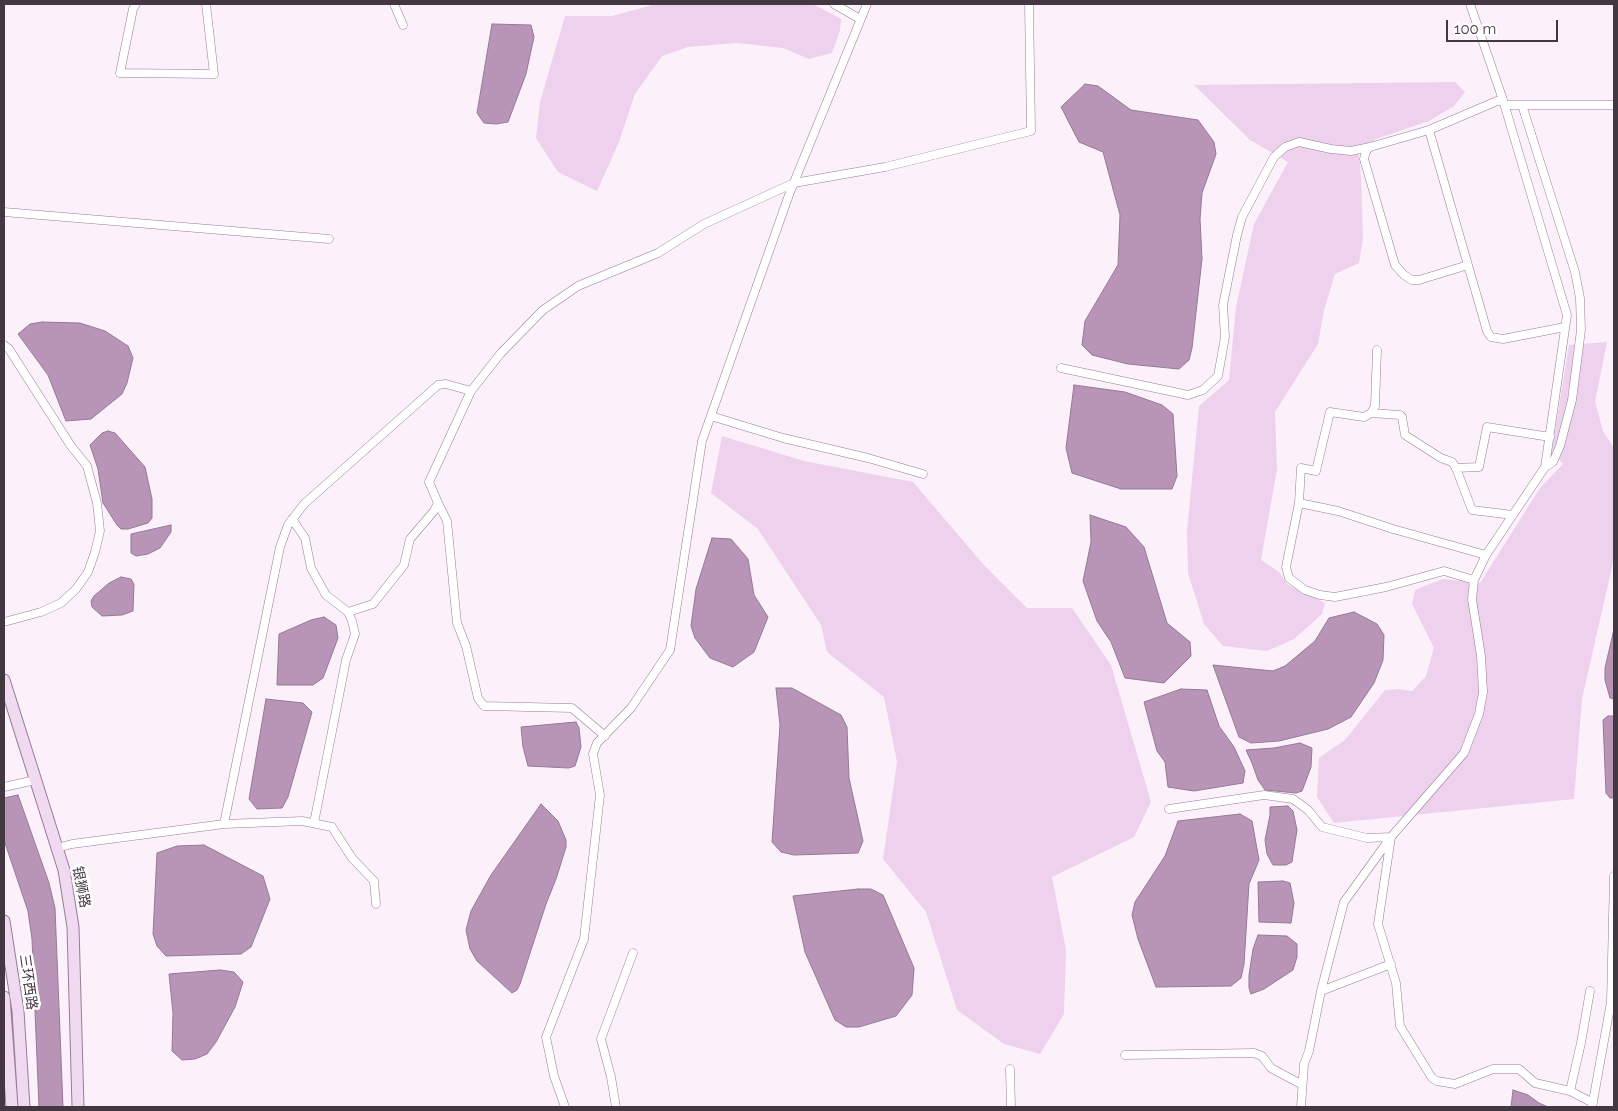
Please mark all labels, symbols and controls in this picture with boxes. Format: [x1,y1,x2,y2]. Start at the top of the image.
scale bar [1448,10,1560,42]
text: 100 m [1454,20,1496,38]
street label: 银狮路 [69,865,93,909]
street label: 三环西路 [16,953,40,1011]

